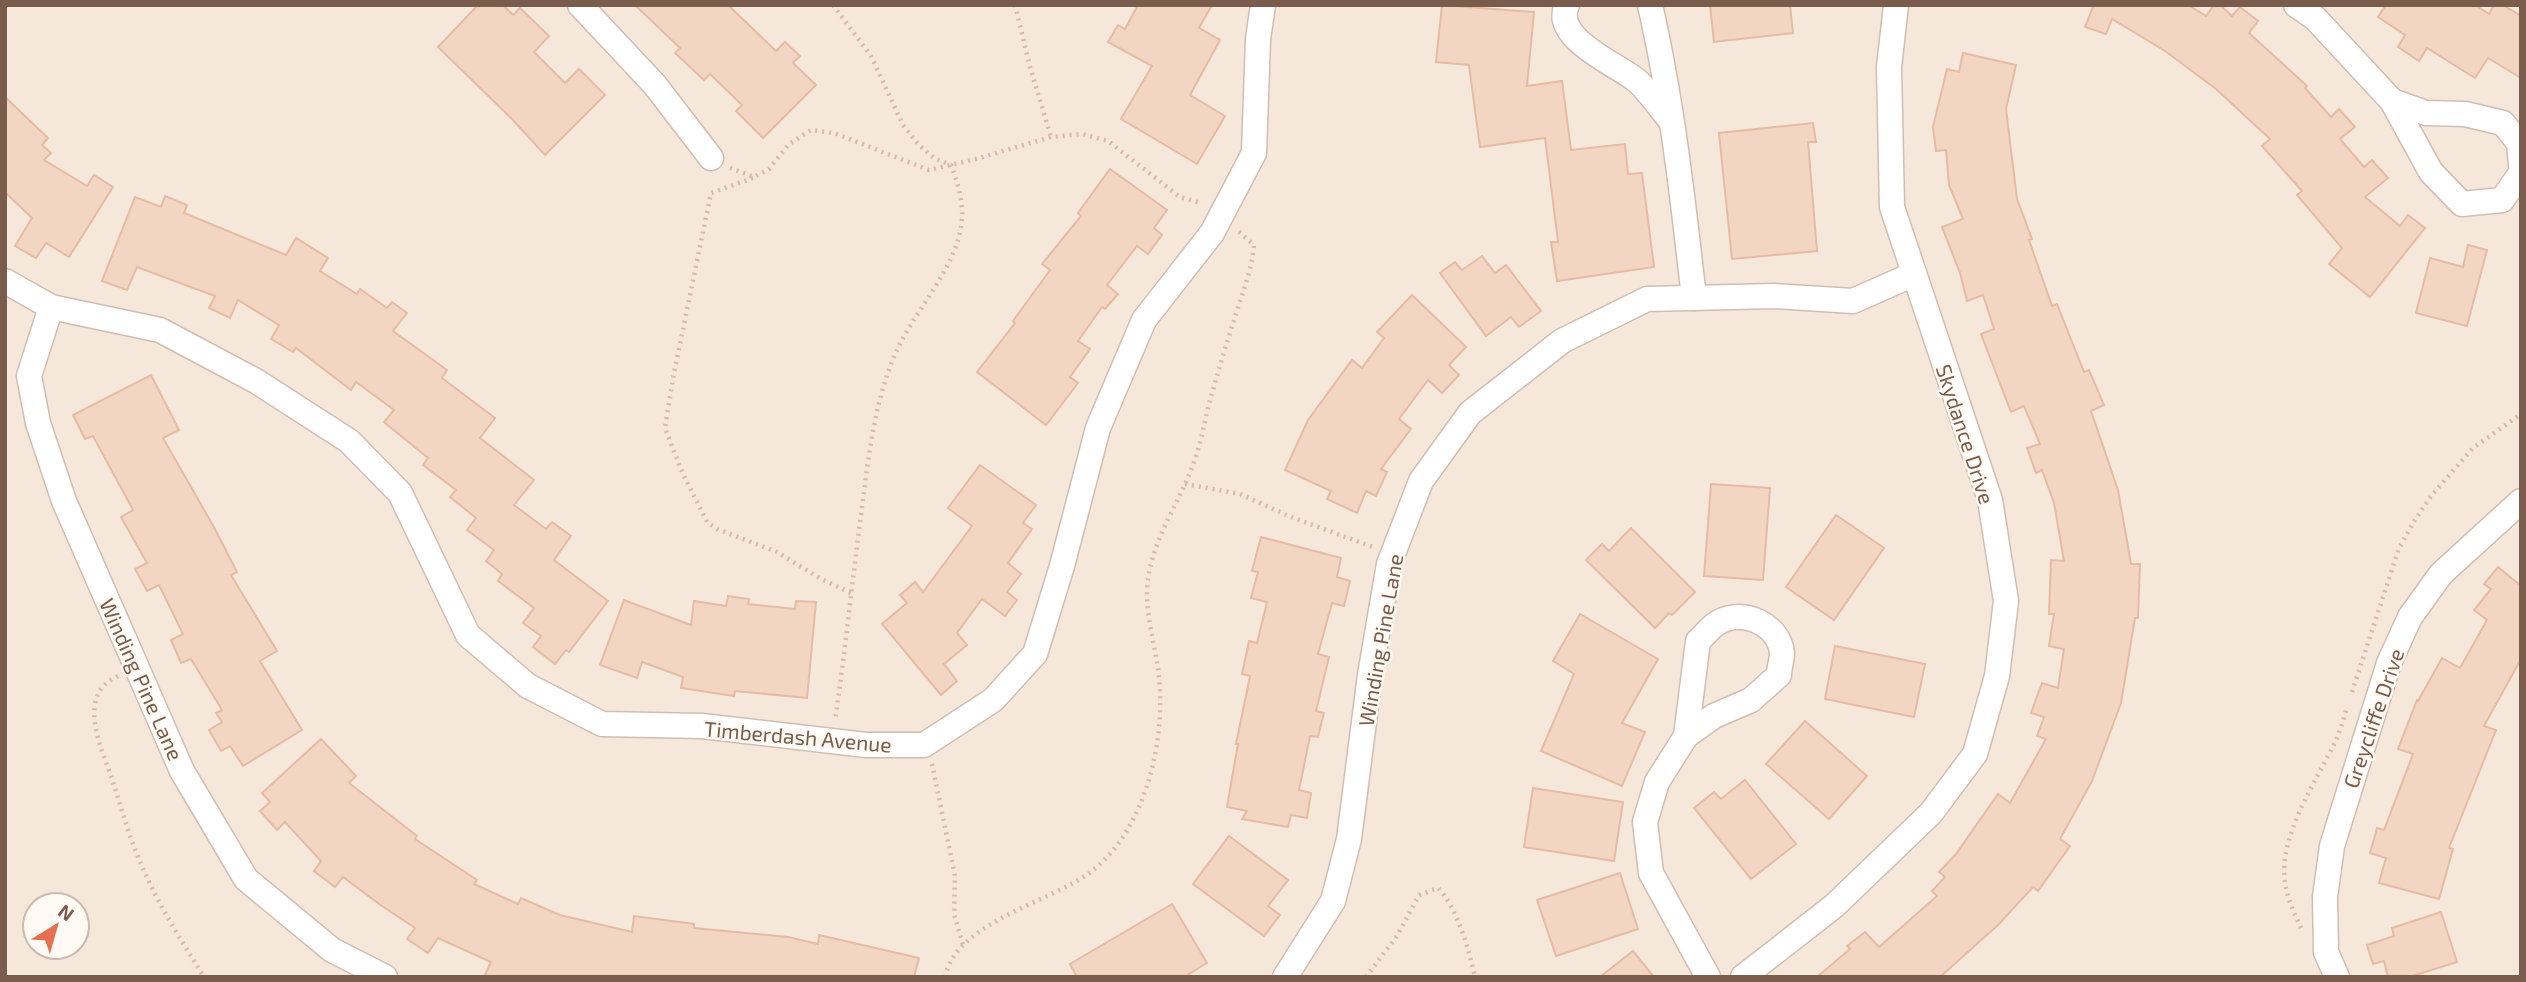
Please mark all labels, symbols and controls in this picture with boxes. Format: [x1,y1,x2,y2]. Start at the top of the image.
street label: Skydance Drive [1932,361,2000,507]
street label: Winding Pine Lane [1353,552,1407,728]
street label: Winding Pine Lane [95,594,189,764]
street label: Greycliffe Drive [2337,645,2409,791]
street label: Timberdash Avenue [703,715,893,757]
north arrow [21,891,91,961]
text: N [54,899,79,925]

